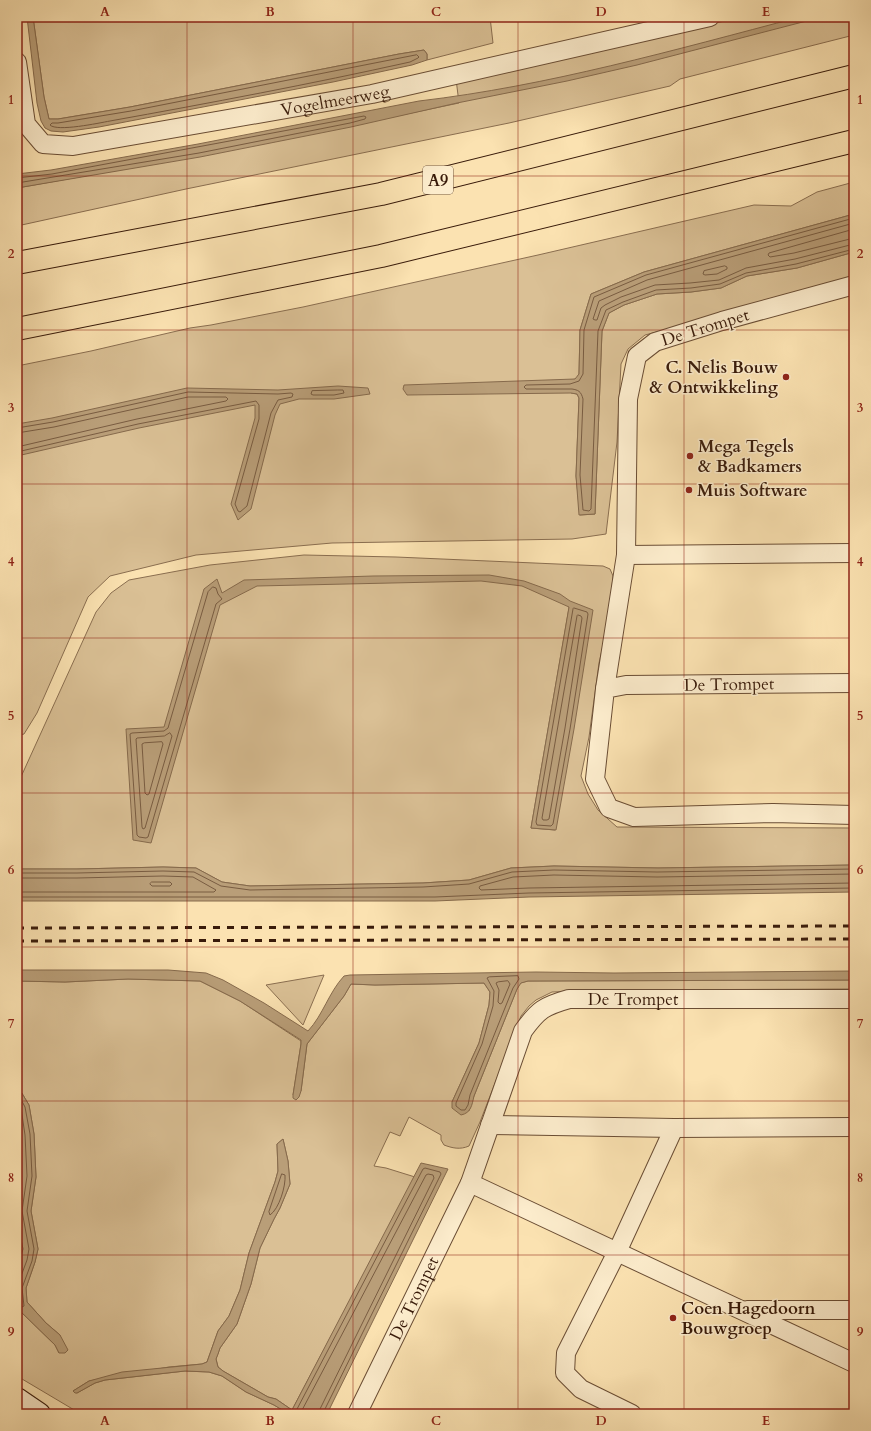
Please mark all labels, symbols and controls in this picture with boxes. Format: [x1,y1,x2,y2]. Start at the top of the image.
text: A [100,3,110,21]
text: B [265,3,275,21]
text: C [431,3,441,21]
text: D [595,3,607,21]
text: E [762,3,770,21]
street label: Vogelmeerweg [279,79,392,122]
text: 1 [8,91,14,109]
text: 1 [857,91,863,109]
road number: A9 [423,166,453,194]
text: 2 [8,245,15,263]
text: 2 [857,245,864,263]
street label: De Trompet [659,303,752,352]
place label: C. Nelis Bouw & Ontwikkeling [649,356,779,399]
marker: C. Nelis Bouw & Ontwikkeling [781,372,791,382]
text: 3 [8,399,15,417]
text: 3 [857,399,864,417]
place label: Mega Tegels & Badkamers [698,435,802,478]
marker: Mega Tegels & Badkamers [685,451,695,461]
place label: Muis Software [697,479,808,502]
marker: Muis Software [684,485,694,495]
text: 4 [8,553,15,571]
text: 4 [857,553,864,571]
street label: De Trompet [684,672,775,697]
text: 5 [8,707,14,725]
text: 5 [857,707,863,725]
text: 6 [8,861,15,879]
text: 6 [857,861,864,879]
street label: De Trompet [588,988,679,1011]
text: 7 [8,1015,15,1033]
text: 7 [857,1015,864,1033]
text: 8 [8,1169,14,1187]
text: 8 [857,1169,863,1187]
street label: De Trompet [384,1252,445,1344]
place label: Coen Hagedoorn Bouwgroep [681,1297,816,1340]
marker: Coen Hagedoorn Bouwgroep [668,1313,678,1323]
text: 9 [8,1323,15,1341]
text: 9 [857,1323,864,1341]
text: A [100,1412,110,1430]
text: B [265,1412,275,1430]
text: C [431,1412,441,1430]
text: D [595,1412,607,1430]
text: E [762,1412,770,1430]

